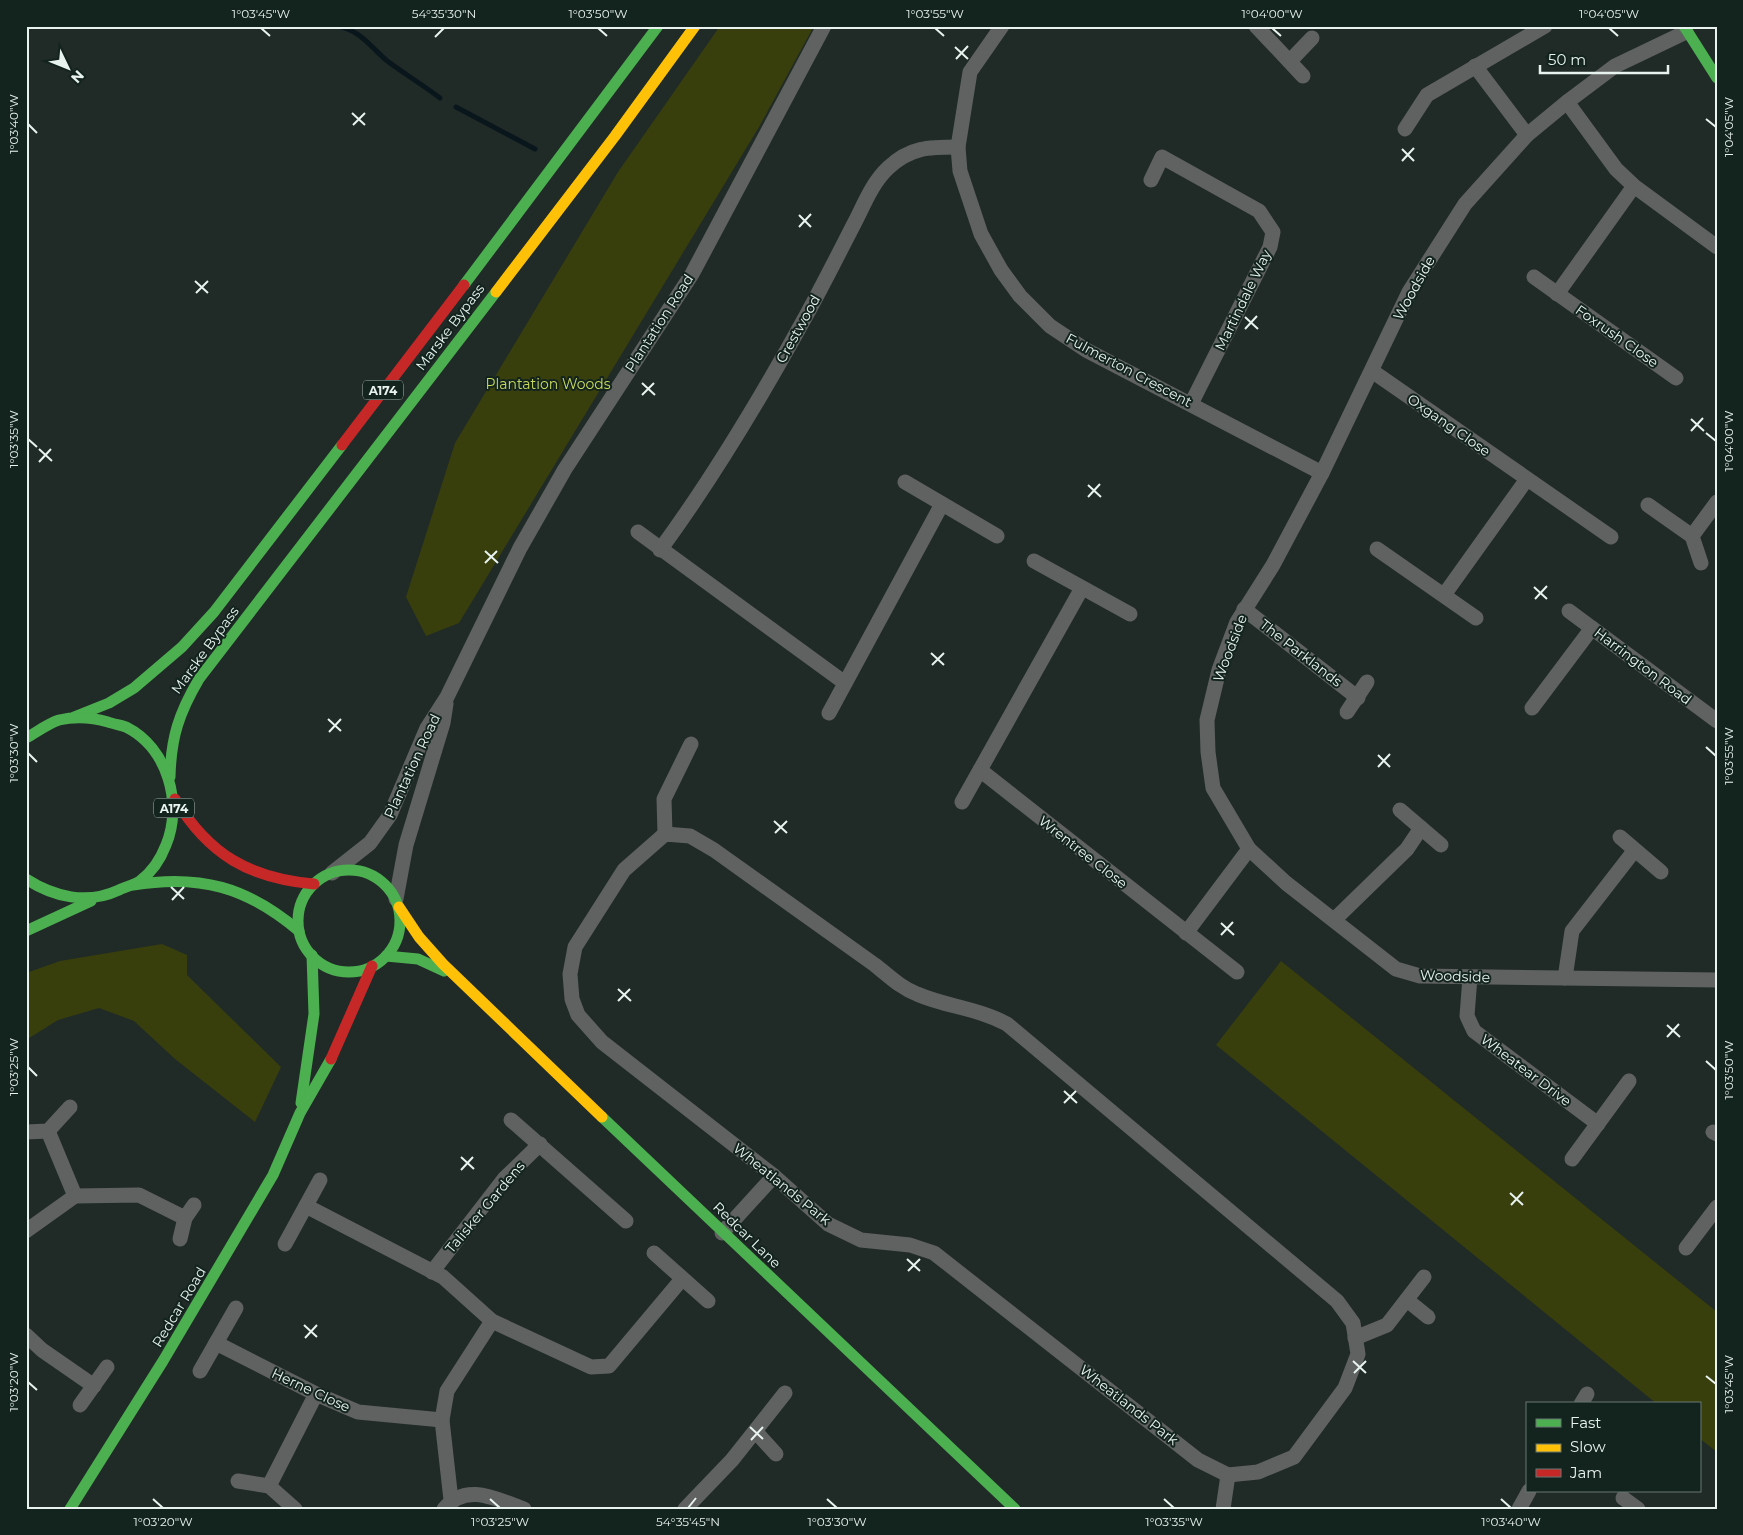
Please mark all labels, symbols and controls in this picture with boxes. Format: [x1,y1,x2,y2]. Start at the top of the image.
text: 1°03'45"W [232,6,290,21]
text: 54°35'30"N [412,6,476,21]
text: 1°03'50"W [568,6,628,21]
text: 1°03'55"W [906,6,964,21]
text: 1°04'00"W [1241,6,1303,21]
text: 1°04'05"W [1579,6,1639,21]
north arrow [42,42,92,92]
scale bar [1540,42,1668,74]
text: 50 m [1548,50,1586,69]
text: N [67,67,88,87]
text: 1°03'40"W [6,94,21,154]
text: 1°04'05"W [1721,97,1736,157]
street label: Martindale Way [1211,246,1275,354]
street label: Woodside [1389,253,1439,323]
street label: Plantation Road [621,271,697,375]
street label: Marske Bypass [412,280,489,374]
street label: Crestwood [772,292,824,366]
street label: Foxrush Close [1572,301,1662,371]
street label: Fulmerton Crescent [1063,329,1195,411]
park label: Plantation Woods [485,375,611,393]
road number: A174 [363,380,403,400]
street label: Oxgang Close [1404,390,1494,460]
text: 1°03'35"W [6,410,21,468]
text: 1°04'00"W [1721,410,1736,472]
street label: Marske Bypass [167,603,243,697]
street label: Woodside [1209,612,1251,684]
street label: The Parklands [1256,615,1346,691]
street label: Harrington Road [1591,623,1695,709]
street label: Plantation Road [380,711,444,821]
text: 1°03'30"W [6,723,21,783]
text: 1°03'55"W [1721,727,1736,785]
road number: A174 [154,798,194,818]
street label: Wrentree Close [1035,812,1131,892]
street label: Woodside [1420,966,1490,986]
street label: Wheatear Drive [1477,1030,1575,1110]
text: 1°03'25"W [6,1038,21,1096]
text: 1°03'50"W [1721,1040,1736,1100]
street label: Wheatlands Park [730,1139,835,1229]
street label: Talisker Gardens [441,1157,529,1257]
street label: Redcar Lane [709,1198,785,1272]
street label: Redcar Road [148,1264,210,1350]
text: 1°03'20"W [6,1352,21,1412]
text: 1°03'45"W [1721,1355,1736,1413]
street label: Wheatlands Park [1076,1361,1182,1450]
street label: Herne Close [269,1364,353,1416]
legend [1526,1402,1700,1492]
text: Fast [1570,1413,1601,1432]
text: Slow [1570,1437,1606,1456]
text: Jam [1569,1463,1602,1482]
text: 1°03'20"W [133,1514,193,1529]
text: 1°03'25"W [471,1514,529,1529]
text: 54°35'45"N [656,1514,720,1529]
text: 1°03'30"W [807,1514,867,1529]
text: 1°03'35"W [1145,1514,1203,1529]
text: 1°03'40"W [1481,1514,1541,1529]

